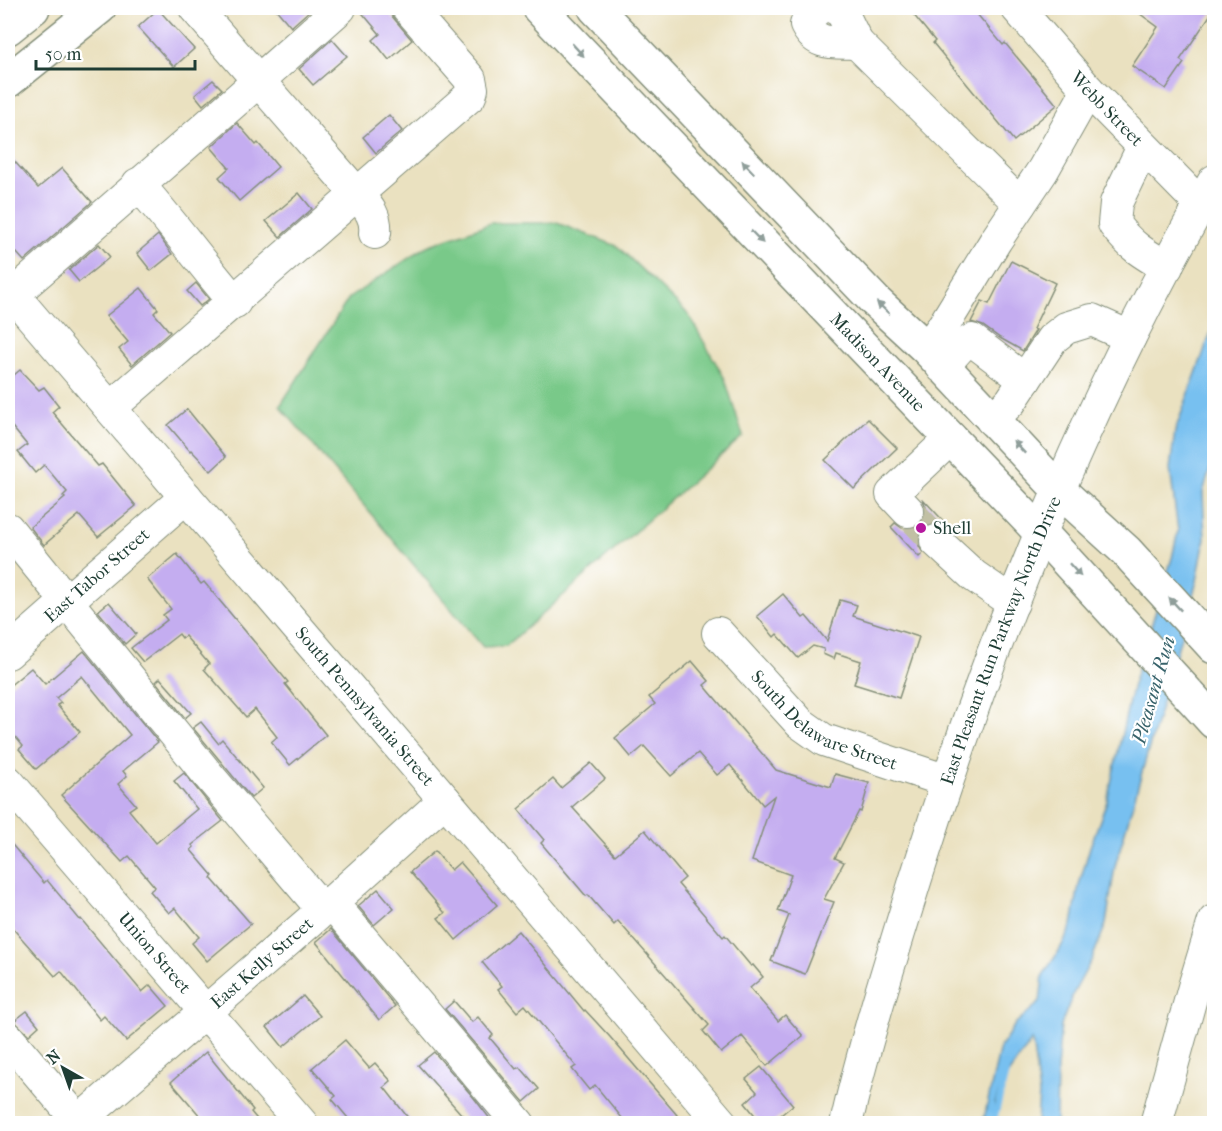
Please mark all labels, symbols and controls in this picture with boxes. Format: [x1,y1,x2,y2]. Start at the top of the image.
scale bar [36,33,195,71]
one-way arrow [571,43,585,57]
text: 50 m [45,44,82,65]
street label: Webb Street [1065,67,1148,151]
one-way arrow [741,161,755,175]
one-way arrow [750,229,764,244]
one-way arrow [875,301,890,315]
street label: Madison Avenue [825,309,929,416]
one-way arrow [1012,440,1026,455]
street label: East Pleasant Run Parkway North Drive [937,493,1066,788]
place label: Shell [933,518,971,539]
marker: Shell [914,521,928,535]
street label: East Tabor Street [40,524,154,627]
one-way arrow [1068,562,1081,577]
one-way arrow [1168,597,1182,612]
street label: South Pennsylvania Street [291,623,439,791]
water label: Pleasant Run [1127,634,1180,748]
street label: South Delaware Street [746,666,900,775]
street label: Union Street [114,908,195,998]
street label: East Kelly Street [207,913,318,1013]
north arrow [33,1038,93,1098]
text: N [43,1045,65,1068]

